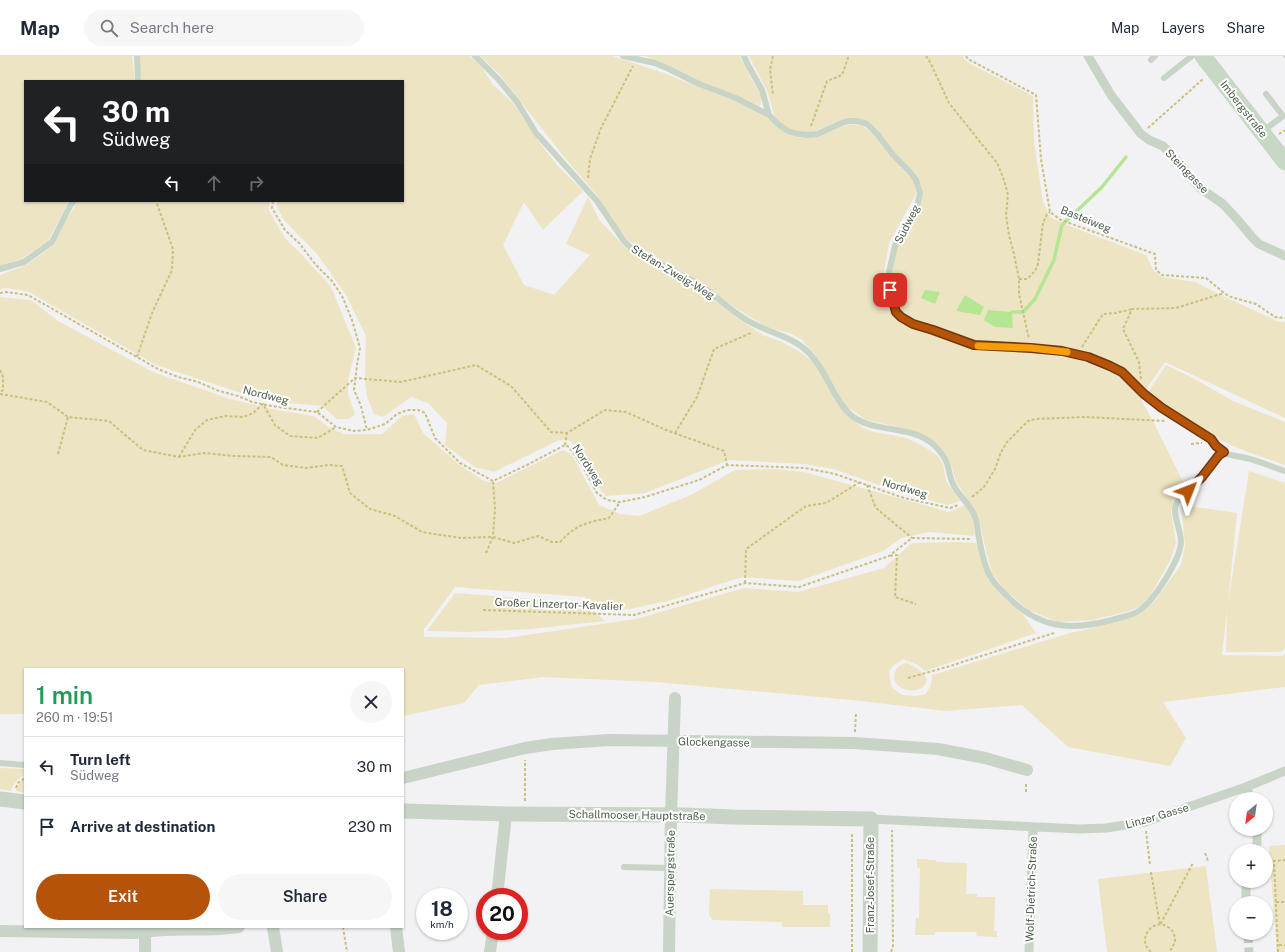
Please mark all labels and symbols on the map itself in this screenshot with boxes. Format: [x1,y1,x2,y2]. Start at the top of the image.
street label: Imbergstraße [1218,78,1270,140]
street label: Steingasse [1163,146,1211,196]
street label: Südweg [892,203,922,245]
street label: Basteiweg [1059,203,1113,235]
street label: Stefan-Zweig-Weg [629,242,717,302]
pin [873,273,907,307]
street label: Nordweg [242,384,290,407]
street label: Nordweg [570,442,606,488]
position arrow [1167,470,1209,512]
street label: Nordweg [881,476,929,500]
street label: Großer Linzertor-Kavalier [494,596,624,612]
street label: Glockengasse [678,735,750,749]
north arrow [1229,792,1273,836]
street label: Linzer Gasse [1124,801,1190,831]
street label: Schallmooser Hauptstraße [568,808,706,822]
street label: Auerspergstraße [663,830,677,916]
street label: Wolf-Dietrich-Straße [1023,836,1039,942]
street label: Franz-Josef-Straße [864,837,876,933]
speed limit sign: 20 [476,888,528,940]

